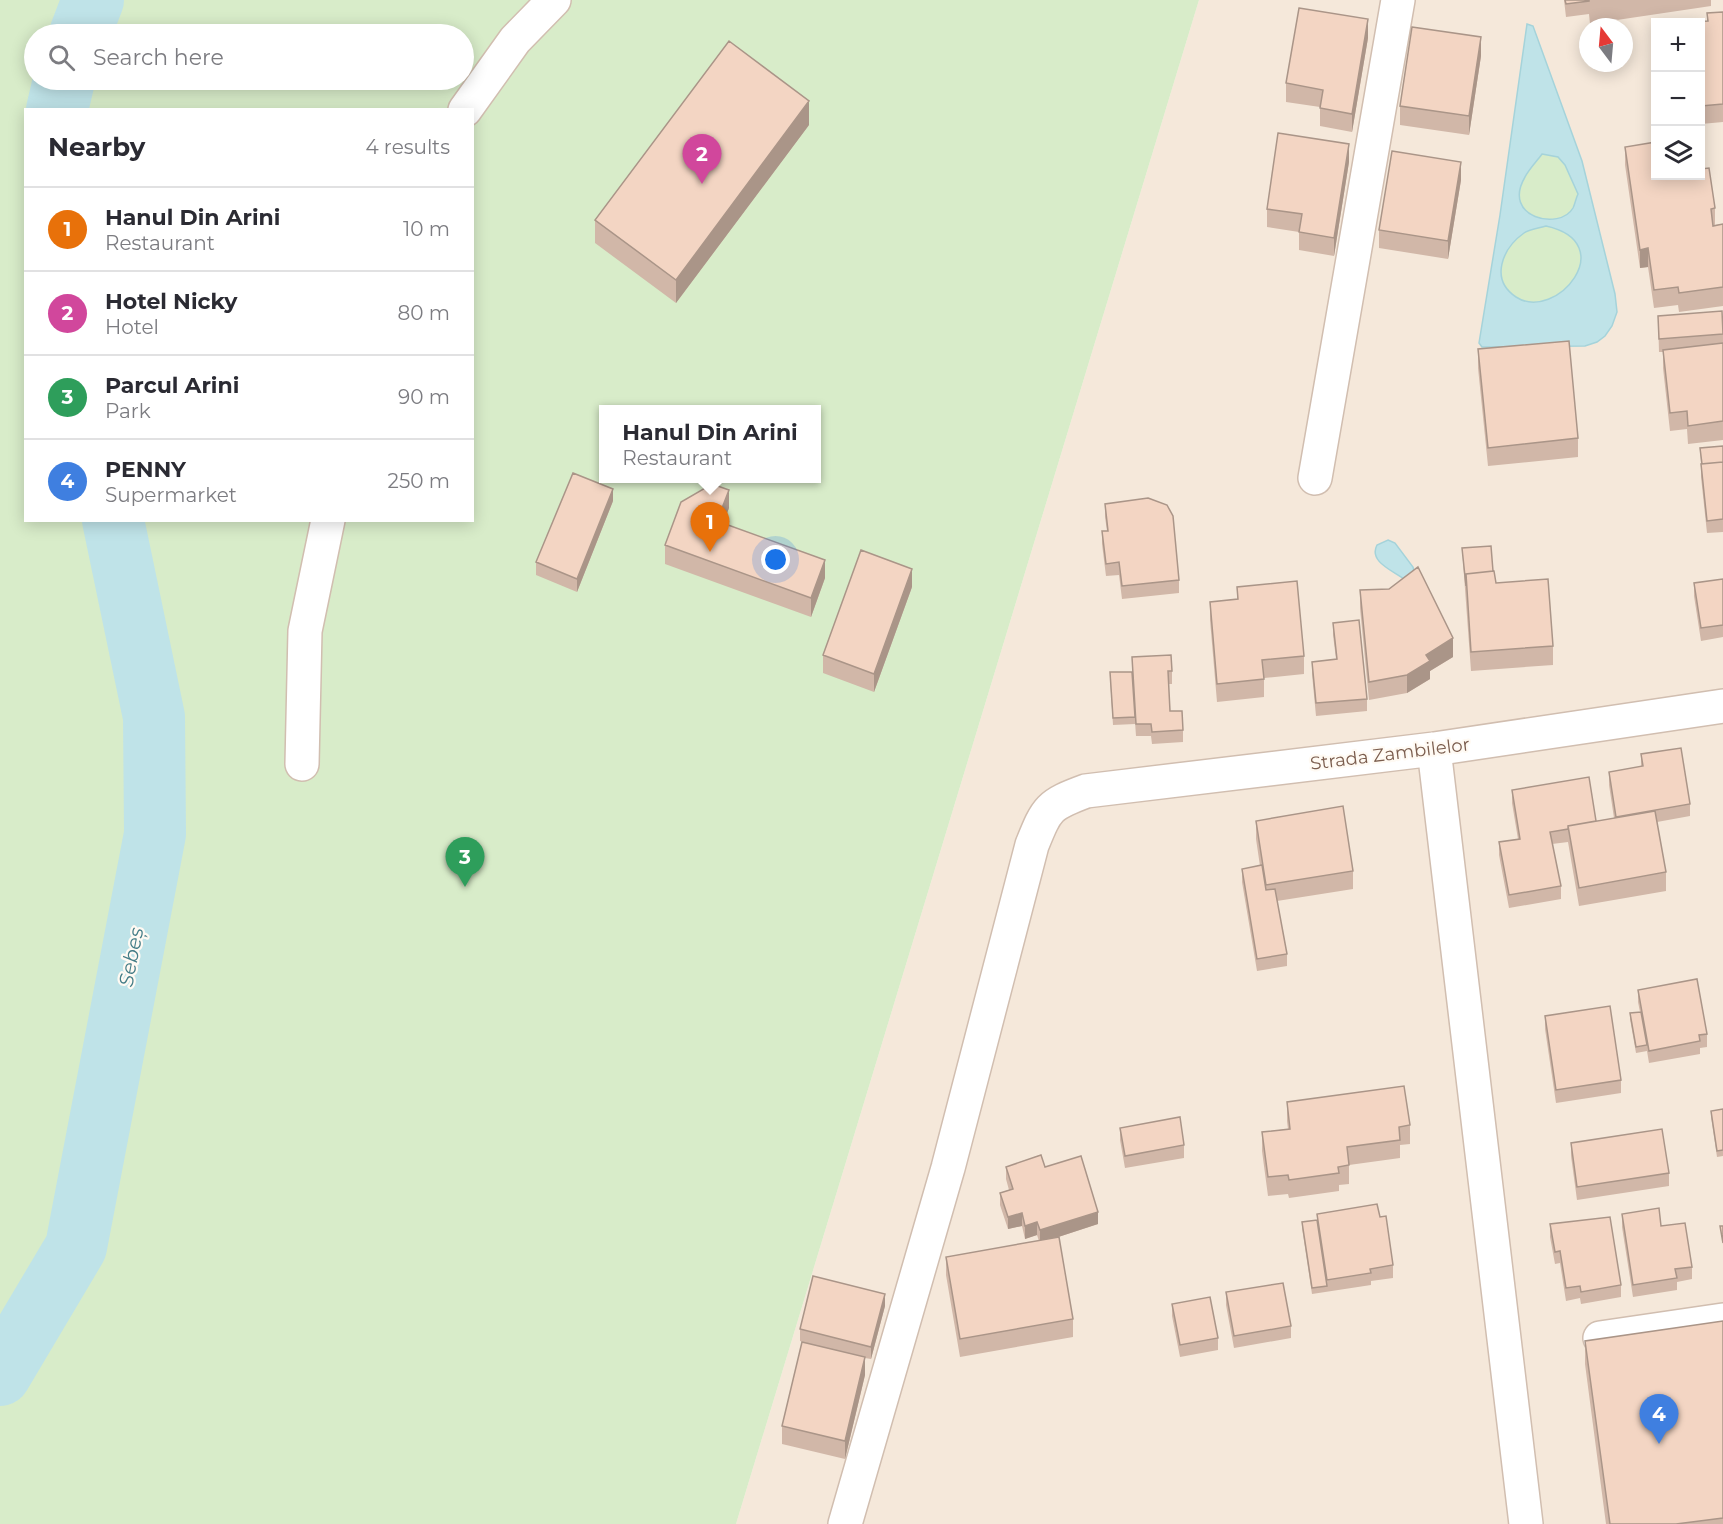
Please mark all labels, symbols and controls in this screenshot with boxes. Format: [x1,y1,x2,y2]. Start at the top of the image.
north arrow [1579,18,1633,72]
map controls [1651,18,1705,180]
button: + [1651,18,1705,72]
search box [24,24,474,90]
icon: search [45,41,78,74]
text: Search here [93,44,224,71]
button: − [1651,72,1705,126]
button: layers [1651,126,1705,180]
text: Nearby [48,131,145,163]
pin: 2 [682,134,722,184]
text: 4 results [365,135,450,159]
text: Hanul Din Arini [105,204,280,231]
text: 1 [64,217,71,241]
text: 10 m [403,217,450,241]
text: Restaurant [105,231,215,255]
text: Hotel Nicky [105,288,238,315]
text: 2 [62,301,73,325]
text: 80 m [398,301,450,325]
text: Hotel [105,315,159,339]
text: Parcul Arini [105,372,239,399]
text: 3 [62,385,73,409]
text: 90 m [398,385,450,409]
text: Park [105,399,151,423]
popup [599,405,821,483]
text: Hanul Din Arini [622,419,798,446]
text: Restaurant [622,446,732,470]
text: PENNY [105,456,186,483]
text: 4 [61,469,74,493]
text: 250 m [388,469,450,493]
text: Supermarket [105,483,237,507]
pin: 1 [690,502,730,552]
your location [761,545,790,574]
street label: Strada Zambilelor [1309,733,1471,775]
pin: 3 [446,838,484,887]
water label: Sebeș [114,925,150,989]
pin: 4 [1640,1394,1678,1444]

